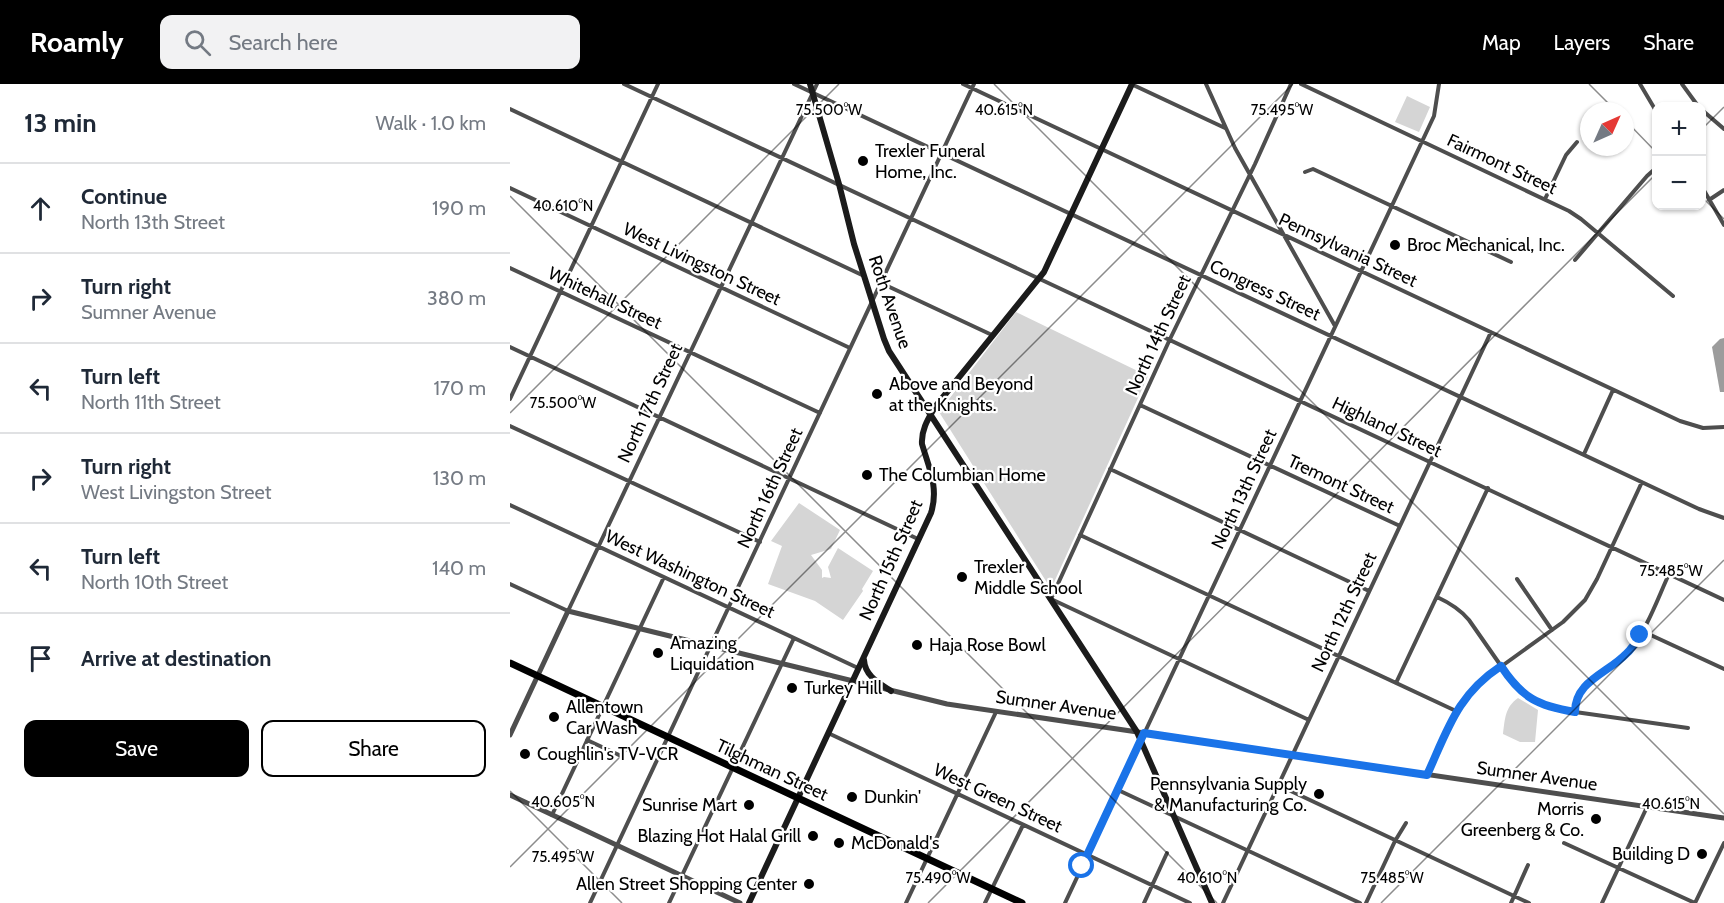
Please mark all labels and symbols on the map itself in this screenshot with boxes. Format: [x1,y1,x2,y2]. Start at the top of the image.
text: 75.500°W [796,101,863,119]
text: 40.615°N [975,101,1033,119]
text: 75.495°W [1251,101,1314,119]
north arrow [1580,102,1634,156]
street label: Fairmont Street [1444,129,1560,199]
place label: Trexler Funeral Home, Inc. [875,140,986,183]
marker: Trexler Funeral Home, Inc. [856,154,870,168]
text: 40.610°N [533,197,593,215]
street label: Pennsylvania Street [1275,208,1421,292]
street label: West Livingston Street [620,218,784,310]
place label: Broc Mechanical, Inc. [1407,234,1565,256]
marker: Broc Mechanical, Inc. [1388,238,1402,252]
street label: Roth Avenue [864,252,916,352]
street label: Congress Street [1206,255,1324,325]
street label: Whitehall Street [545,262,665,334]
street label: North 14th Street [1120,271,1196,399]
street label: North 17th Street [613,340,687,466]
place label: Above and Beyond at the Knights. [889,373,1033,416]
marker: Above and Beyond at the Knights. [870,387,884,401]
street label: Highland Street [1329,392,1445,462]
text: 75.500°W [530,394,597,412]
street label: North 16th Street [733,424,807,552]
street label: North 13th Street [1207,426,1281,552]
street label: Tremont Street [1284,450,1398,518]
place label: The Columbian Home [879,464,1046,486]
marker: The Columbian Home [860,468,874,482]
street label: North 15th Street [855,496,927,624]
street label: West Washington Street [602,525,778,623]
street label: North 12th Street [1307,549,1381,675]
place label: Trexler Middle School [974,556,1083,599]
text: 75.485°W [1639,562,1703,580]
marker: Trexler Middle School [955,570,969,584]
route end [1626,621,1652,647]
place label: Amazing Liquidation [670,632,754,675]
place label: Haja Rose Bowl [929,634,1046,656]
marker: Haja Rose Bowl [910,638,924,652]
marker: Amazing Liquidation [651,646,665,660]
place label: Turkey Hill [804,677,883,699]
marker: Turkey Hill [785,681,799,695]
street label: Sumner Avenue [994,686,1118,724]
place label: Allentown Car Wash [566,696,643,739]
marker: Allentown Car Wash [547,710,561,724]
street label: Tilghman Street [713,734,831,806]
place label: Coughlin's TV-VCR [537,743,678,765]
marker: Coughlin's TV-VCR [518,747,532,761]
street label: Sumner Avenue [1475,757,1599,795]
street label: West Green Street [930,759,1066,837]
place label: Pennsylvania Supply & Manufacturing Co. [1150,773,1307,816]
place label: Dunkin' [864,786,921,808]
marker: Pennsylvania Supply & Manufacturing Co. [1312,787,1326,801]
marker: Dunkin' [845,790,859,804]
text: 40.605°N [531,793,595,811]
place label: Sunrise Mart [642,794,737,816]
text: 40.615°N [1642,795,1700,813]
marker: Sunrise Mart [742,798,756,812]
place label: Morris Greenberg & Co. [1461,798,1584,841]
marker: Morris Greenberg & Co. [1589,812,1603,826]
place label: Blazing Hot Halal Grill [637,825,802,847]
marker: Blazing Hot Halal Grill [806,829,820,843]
place label: McDonald's [851,832,939,854]
marker: McDonald's [832,836,846,850]
place label: Building D [1612,843,1690,865]
marker: Building D [1695,847,1709,861]
text: 75.495°W [532,848,595,866]
route start [1068,852,1094,878]
text: 75.490°W [906,869,971,887]
text: 40.610°N [1177,869,1237,887]
text: 75.485°W [1360,869,1424,887]
place label: Allen Street Shopping Center [576,873,797,895]
marker: Allen Street Shopping Center [802,877,816,891]

